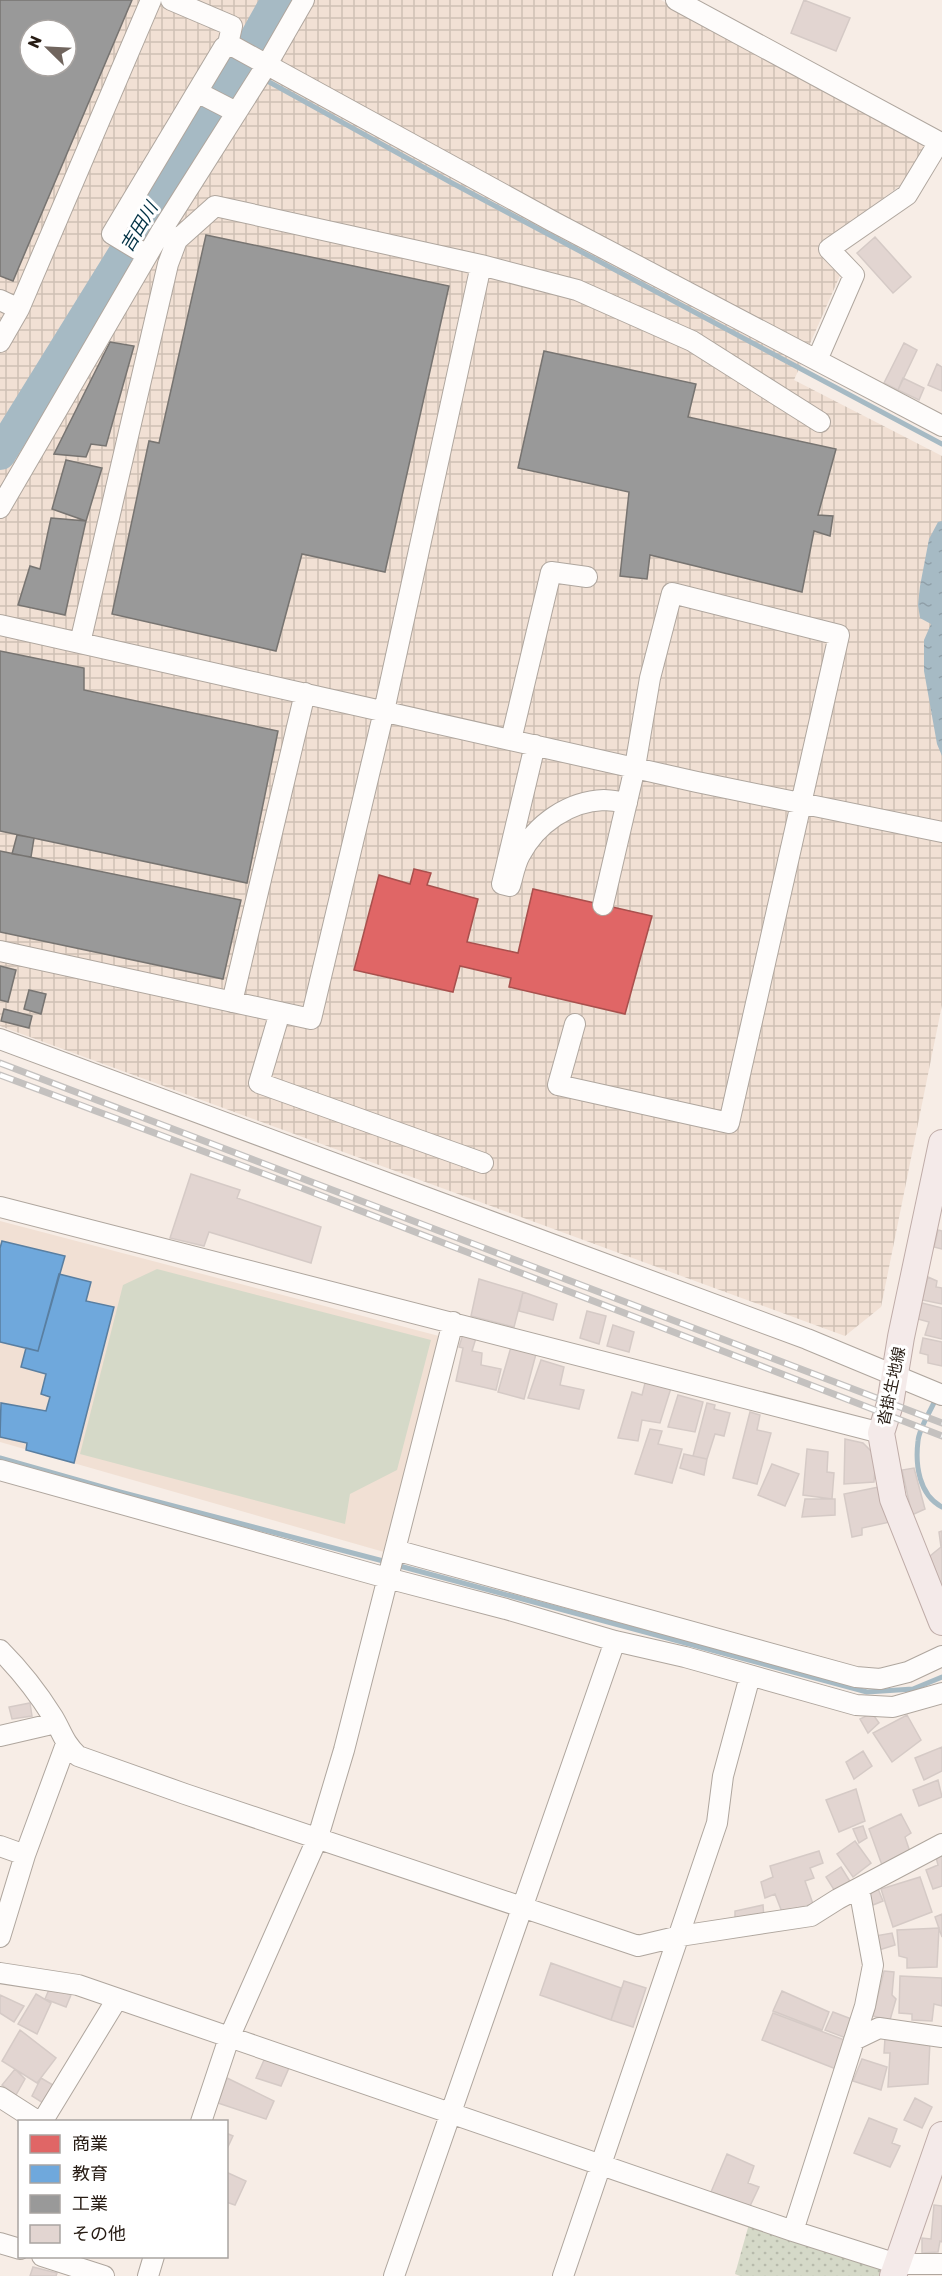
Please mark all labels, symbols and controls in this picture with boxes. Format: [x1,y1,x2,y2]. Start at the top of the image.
north arrow [18,18,78,78]
text: N [24,33,46,51]
water label: 吉田川 [116,196,163,256]
street label: 沓掛生地線 [874,1345,909,1427]
legend [18,2120,228,2258]
text: 商業 [72,2133,108,2155]
text: 教育 [72,2163,108,2185]
text: 工業 [72,2193,108,2215]
text: その他 [72,2223,126,2245]

